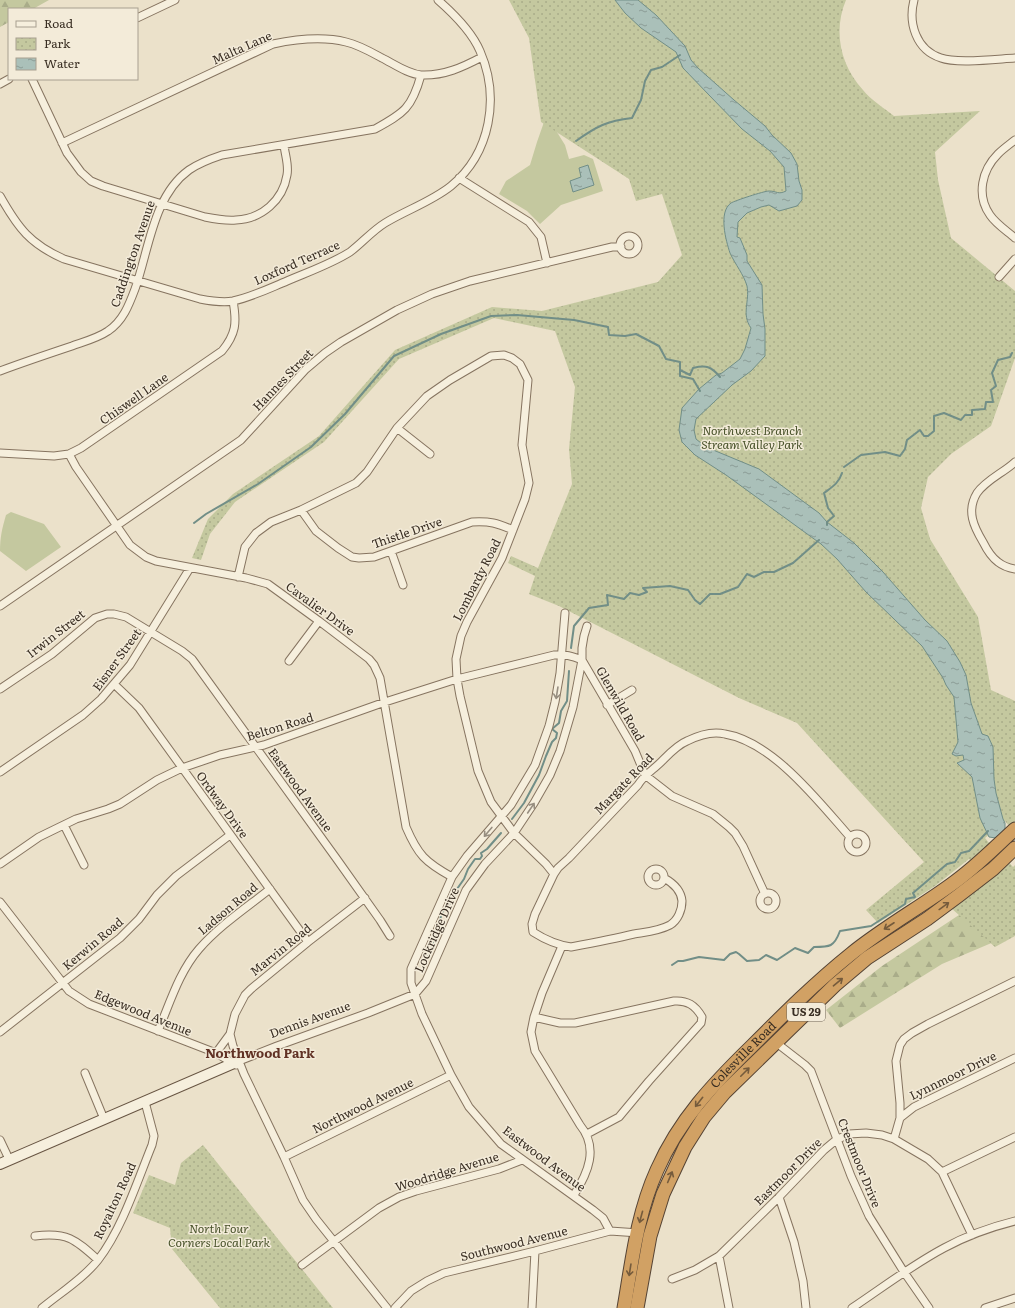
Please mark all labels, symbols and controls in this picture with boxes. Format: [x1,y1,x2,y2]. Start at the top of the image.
legend [8,8,138,80]
text: Road [44,14,74,32]
street label: Malta Lane [209,26,274,68]
text: Park [44,34,71,52]
text: Water [44,54,80,72]
street label: Caddington Avenue [105,198,159,310]
street label: Loxford Terrace [251,235,342,289]
street label: Hannes Street [248,344,317,414]
street label: Chiswell Lane [95,368,172,429]
park label: Northwest Branch Stream Valley Park [701,421,803,453]
street label: Thistle Drive [369,512,444,552]
street label: Lombardy Road [448,535,505,624]
street label: Cavalier Drive [282,577,359,639]
street label: Irwin Street [22,605,88,662]
street label: Eisner Street [87,624,145,694]
street label: Glenwild Road [592,663,650,745]
one-way arrow [553,686,561,699]
street label: Belton Road [244,707,316,745]
street label: Eastwood Avenue [264,744,337,835]
street label: Margate Road [589,748,658,818]
street label: Ordway Drive [192,767,253,842]
one-way arrow [527,802,535,814]
one-way arrow [484,827,493,838]
street label: Ladson Road [194,877,262,939]
street label: Lockridge Drive [409,884,463,975]
one-way arrow [938,902,949,910]
street label: Kerwin Road [58,912,127,974]
street label: Marvin Road [246,918,315,980]
one-way arrow [884,922,895,931]
one-way arrow [833,977,844,986]
street label: Edgewood Avenue [92,984,195,1040]
street label: Dennis Avenue [267,996,353,1042]
road number: US 29 [787,1003,825,1021]
street label: Colesville Road [705,1016,780,1092]
district label: Northwood Park [205,1043,315,1062]
street label: Lynnmoor Drive [906,1046,999,1104]
one-way arrow [740,1067,749,1077]
street label: Northwood Avenue [309,1073,416,1137]
one-way arrow [695,1096,703,1107]
street label: Crestmoor Drive [834,1115,886,1210]
street label: Eastwood Avenue [499,1121,590,1195]
street label: Eastmoor Drive [749,1133,825,1209]
street label: Woodridge Avenue [393,1147,501,1195]
street label: Royalton Road [88,1158,140,1242]
one-way arrow [667,1172,674,1184]
one-way arrow [637,1210,644,1223]
park label: North Four Corners Local Park [168,1219,270,1251]
street label: Southwood Avenue [458,1221,569,1265]
one-way arrow [626,1264,634,1277]

